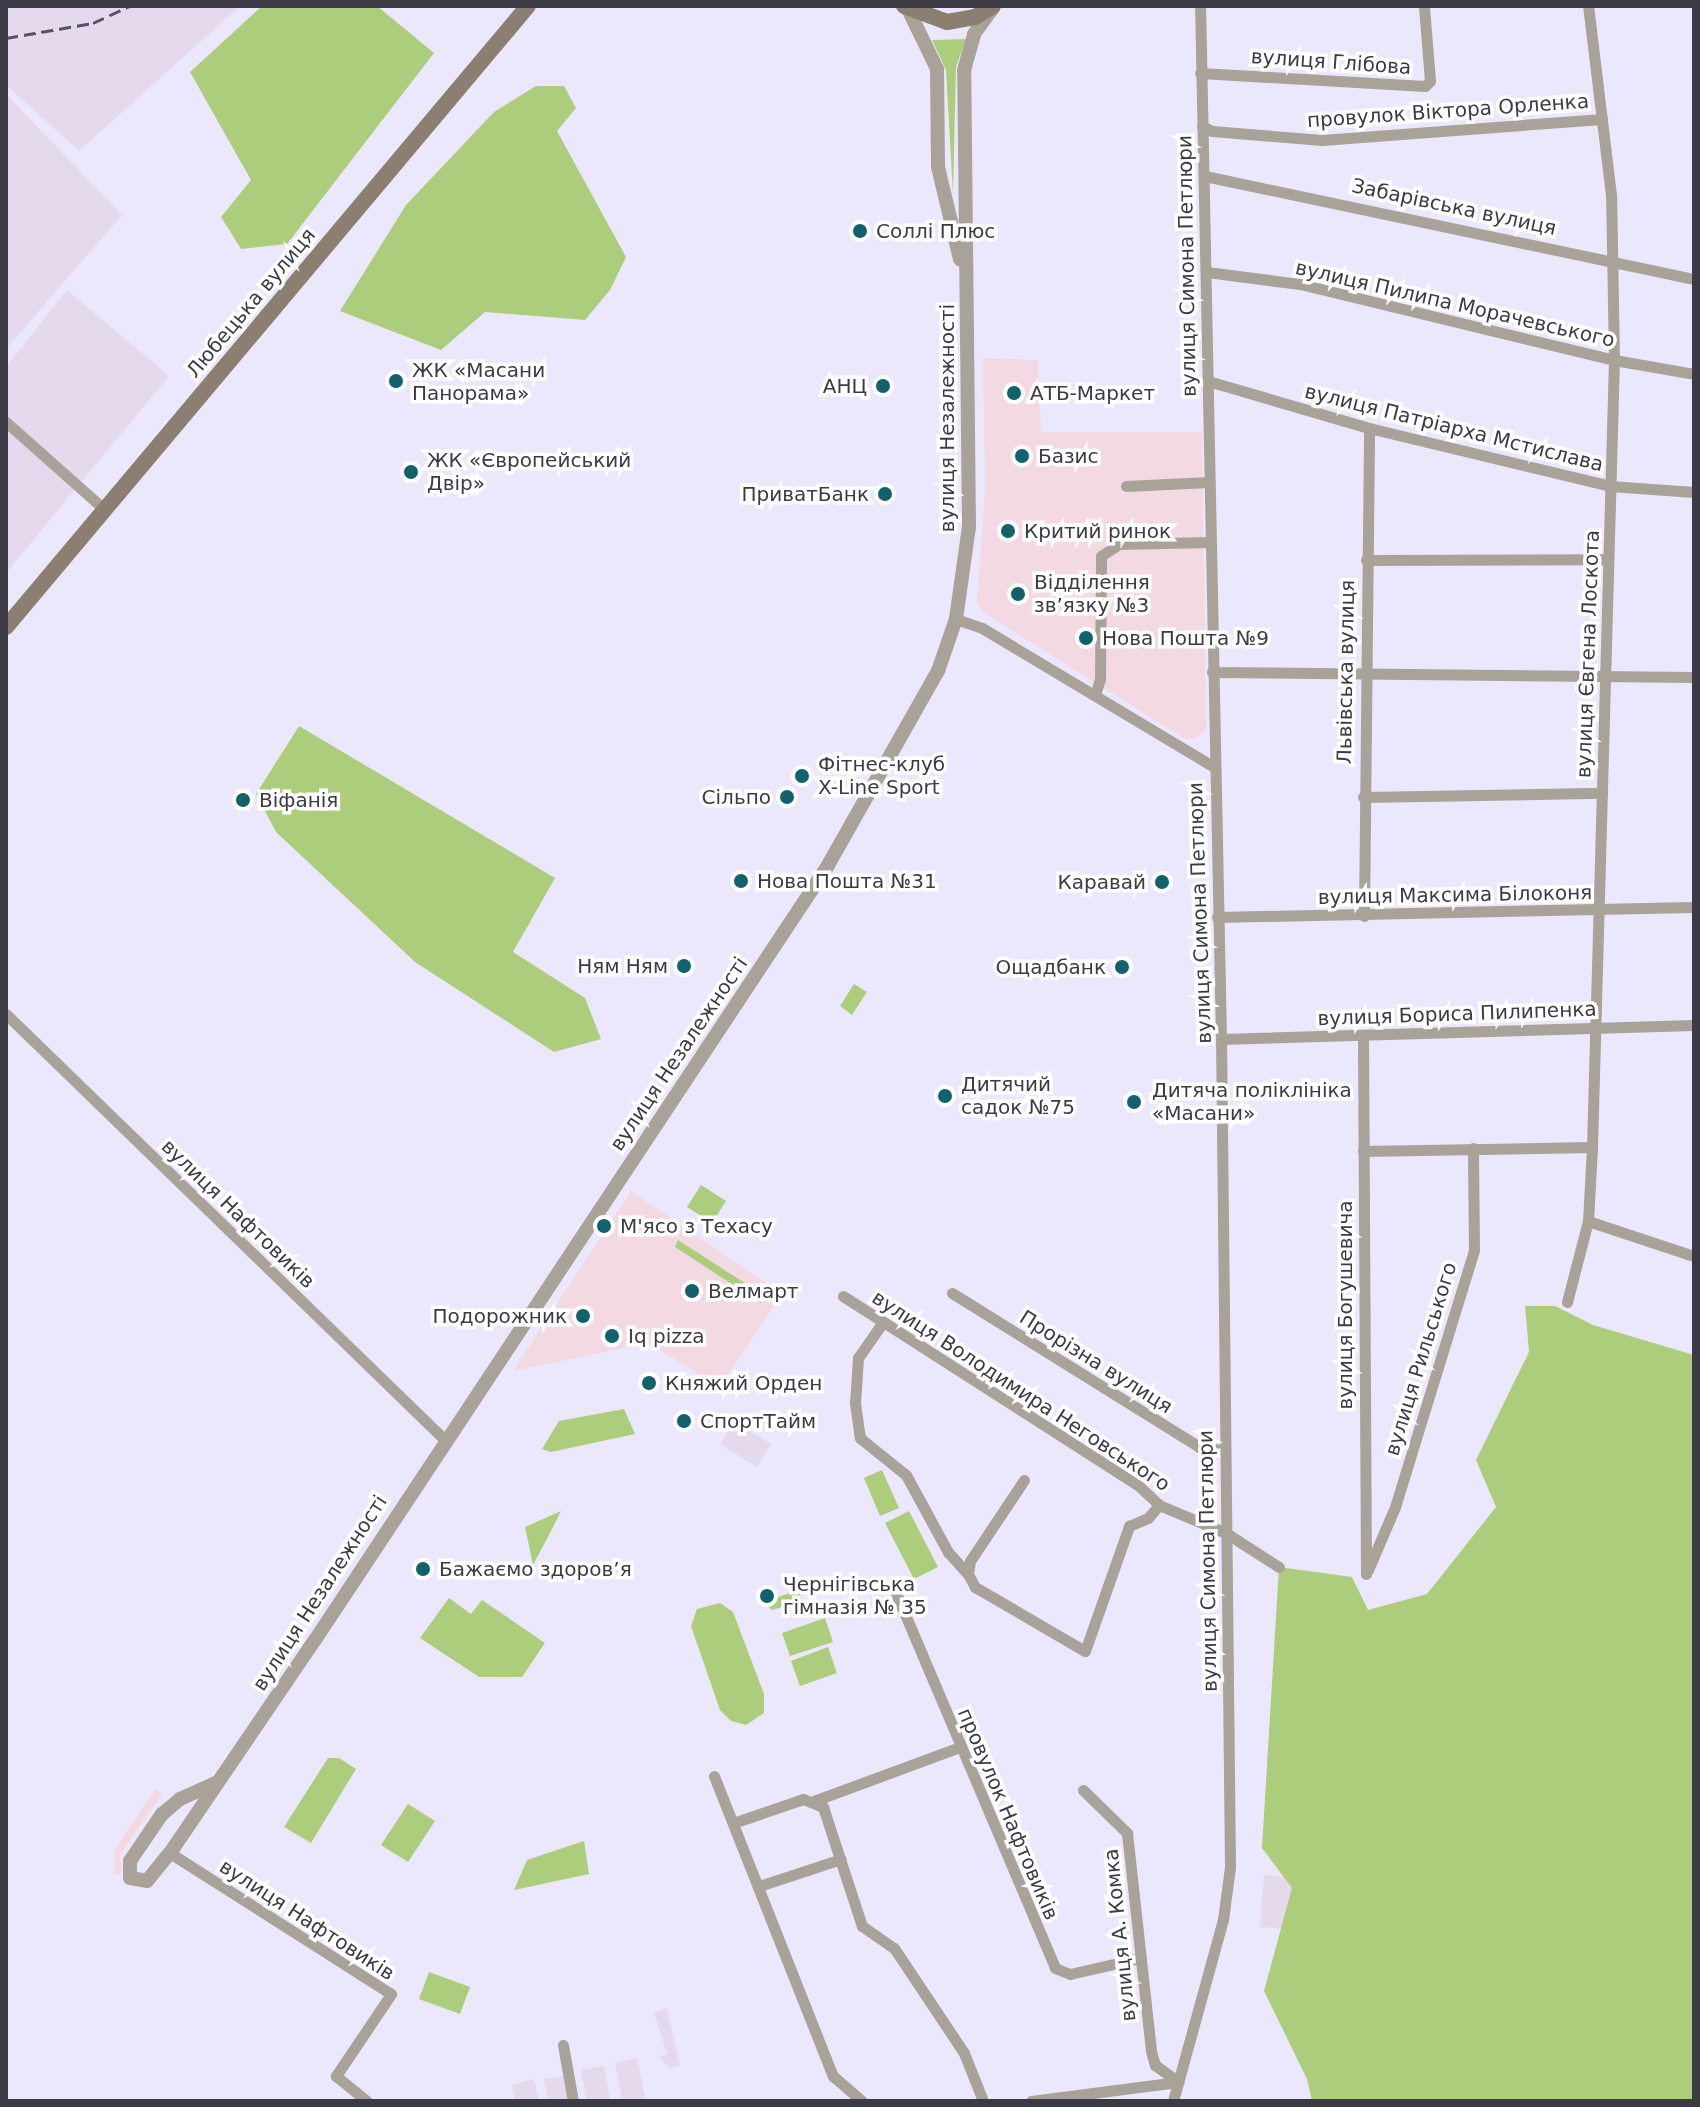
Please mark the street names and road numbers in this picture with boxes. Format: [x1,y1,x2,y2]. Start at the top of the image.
street label: вулиця Глібова [1250,44,1412,80]
street label: провулок Віктора Орленка [1306,89,1590,133]
street label: вулиця Симона Петлюри [1173,135,1201,397]
street label: Забарівська вулиця [1350,174,1558,240]
street label: Любецька вулиця [181,223,321,383]
street label: вулиця Пилипа Морачевського [1293,256,1617,352]
street label: вулиця Незалежності [935,304,959,532]
street label: вулиця Патріарха Мстислава [1302,379,1606,477]
street label: вулиця Євгена Лоскота [1572,530,1604,778]
street label: Львівська вулиця [1332,580,1360,764]
street label: вулиця Симона Петлюри [1183,782,1217,1044]
street label: вулиця Максима Білоконя [1318,881,1592,909]
street label: вулиця Незалежності [605,953,753,1155]
street label: вулиця Бориса Пилипенка [1317,997,1597,1031]
street label: вулиця Нафтовиків [156,1135,320,1293]
street label: вулиця Богушевича [1333,1200,1357,1410]
street label: вулиця Рильського [1380,1259,1462,1459]
street label: вулиця Володимира Неговського [868,1286,1174,1496]
street label: Прорізна вулиця [1015,1305,1177,1419]
street label: вулиця Симона Петлюри [1194,1430,1222,1692]
street label: вулиця Незалежності [248,1491,392,1695]
street label: провулок Нафтовиків [952,1705,1064,1923]
street label: вулиця А. Комка [1099,1847,1141,2023]
street label: вулиця Нафтовиків [215,1854,399,1986]

